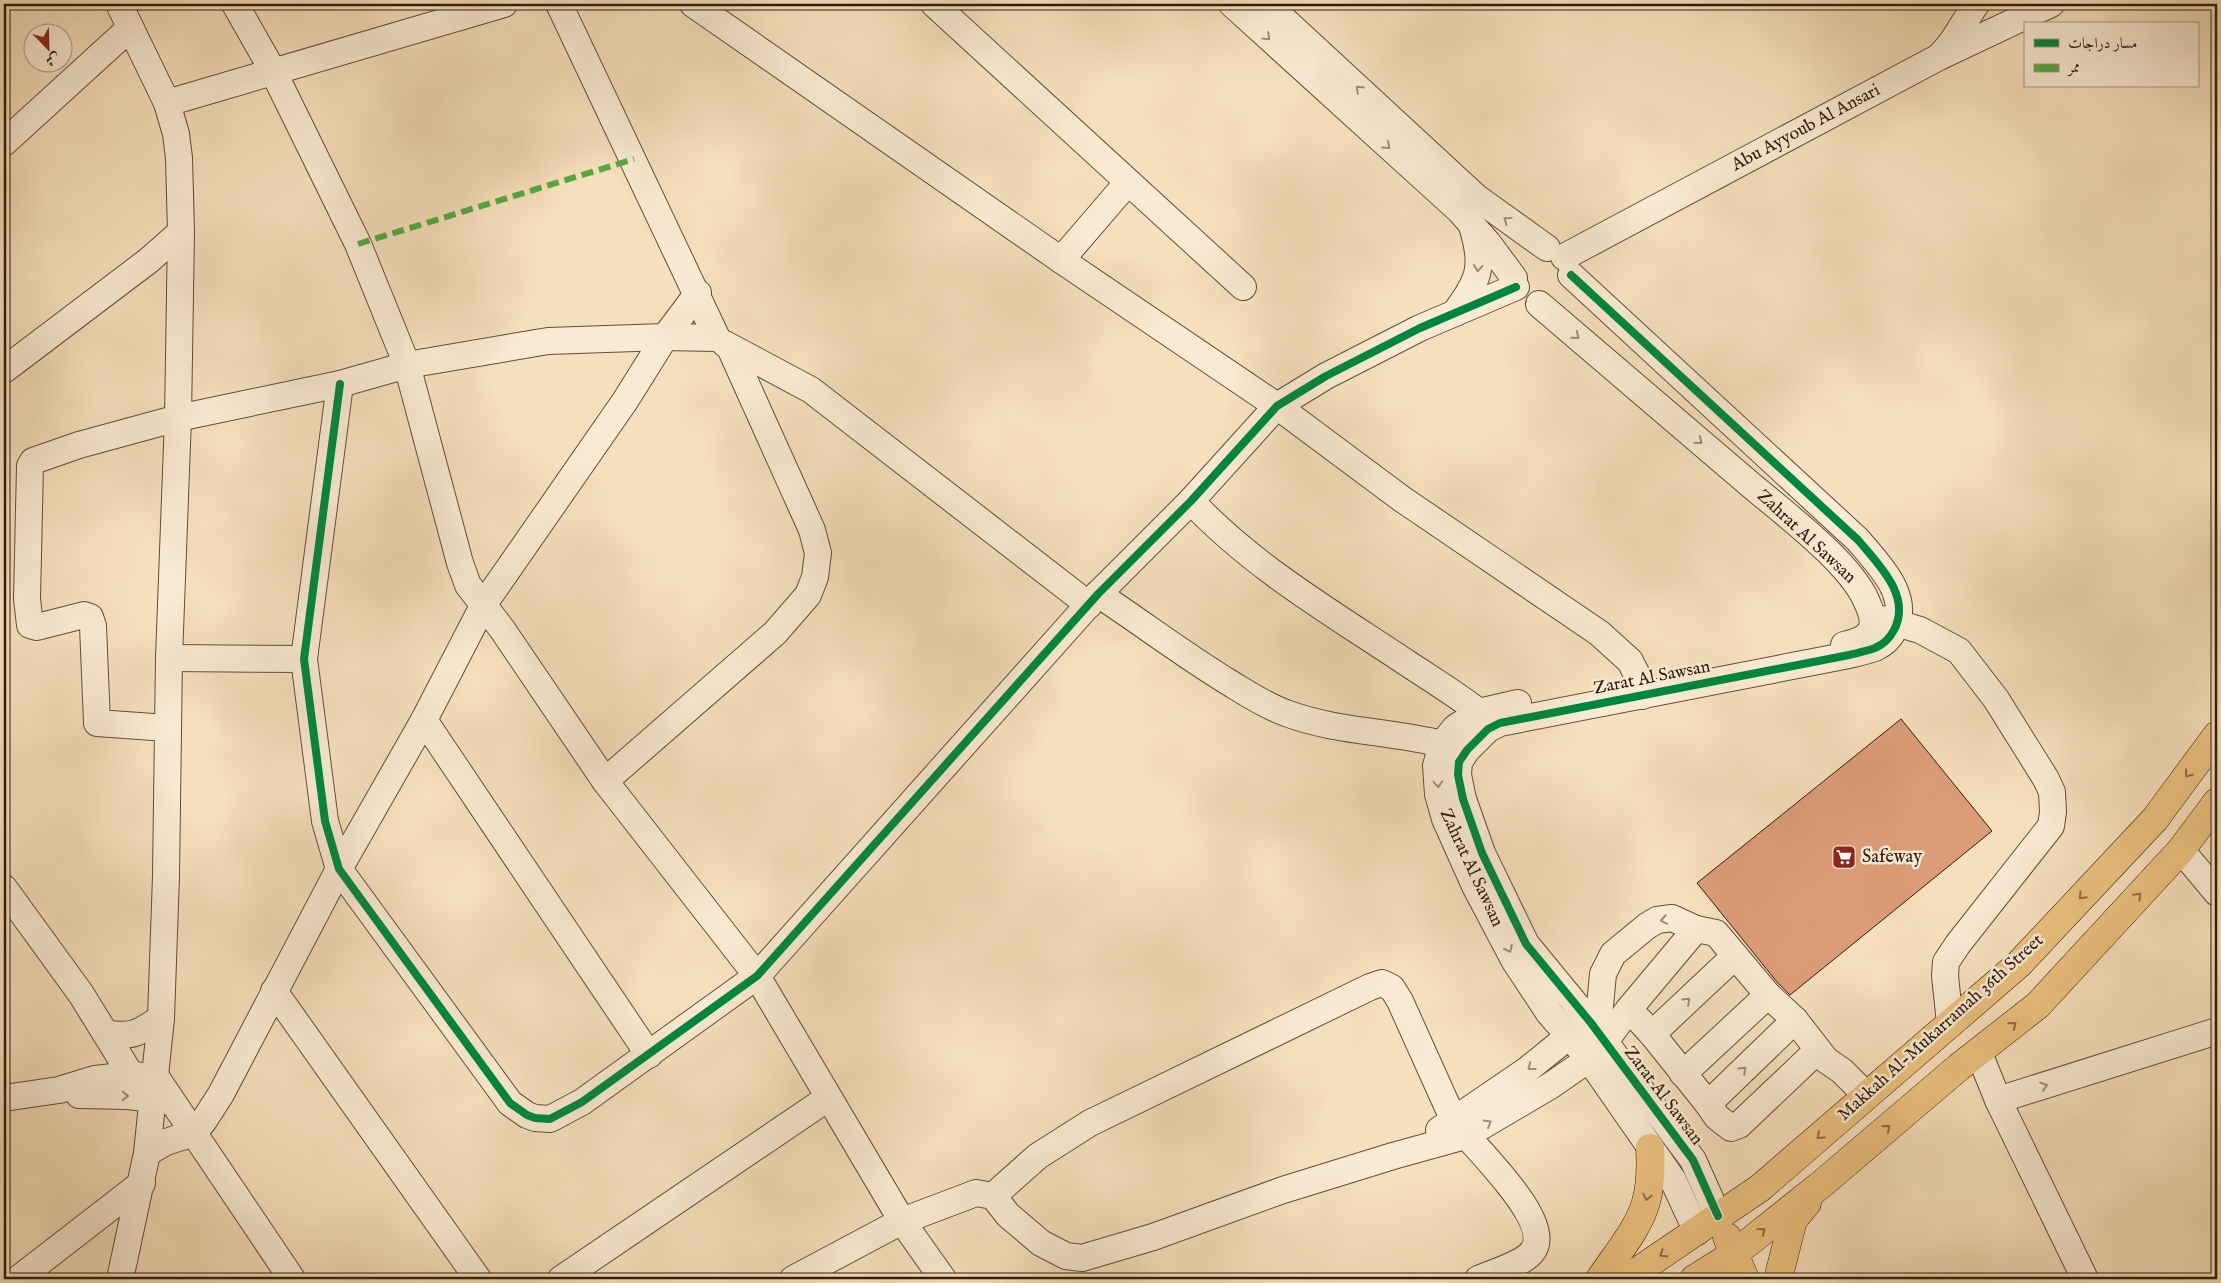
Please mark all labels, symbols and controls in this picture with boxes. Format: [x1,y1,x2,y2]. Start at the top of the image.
north arrow [22,22,72,72]
legend [2024,22,2198,88]
one-way arrow [1262,31,1271,40]
text: مسار دراجات [2068,34,2137,53]
text: ش [43,48,63,70]
text: ممر [2066,58,2080,77]
street label: Abu Ayyoub Al Ansari [1727,79,1884,177]
one-way arrow [1356,86,1365,95]
one-way arrow [1382,141,1391,150]
one-way arrow [1503,217,1513,226]
one-way arrow [1473,265,1484,273]
one-way arrow [1570,330,1579,339]
one-way arrow [1694,435,1703,444]
street label: Zahrat Al Sawsan [1751,485,1861,589]
street label: Zarat Al Sawsan [1592,655,1713,701]
one-way arrow [2185,768,2194,778]
one-way arrow [1432,781,1443,789]
street label: Zahrat Al Sawsan [1434,805,1509,931]
supermarket icon: Safeway [1831,844,1857,870]
place label: Safeway [1862,846,1922,869]
one-way arrow [2079,891,2088,900]
one-way arrow [2133,893,2142,902]
one-way arrow [1660,914,1669,924]
street label: Makkah Al-Mukarramah 36th Street [1833,929,2049,1127]
one-way arrow [1503,944,1513,953]
one-way arrow [1682,998,1691,1007]
one-way arrow [2007,1023,2016,1031]
street label: Zarat Al Sawsan [1618,1042,1708,1150]
one-way arrow [1527,1061,1537,1070]
one-way arrow [1738,1067,1747,1076]
one-way arrow [2040,1081,2048,1091]
one-way arrow [121,1090,129,1101]
one-way arrow [1482,1119,1491,1129]
one-way arrow [1882,1124,1891,1133]
one-way arrow [1817,1130,1826,1139]
one-way arrow [1642,1192,1653,1201]
one-way arrow [1756,1229,1765,1237]
one-way arrow [1659,1248,1669,1257]

